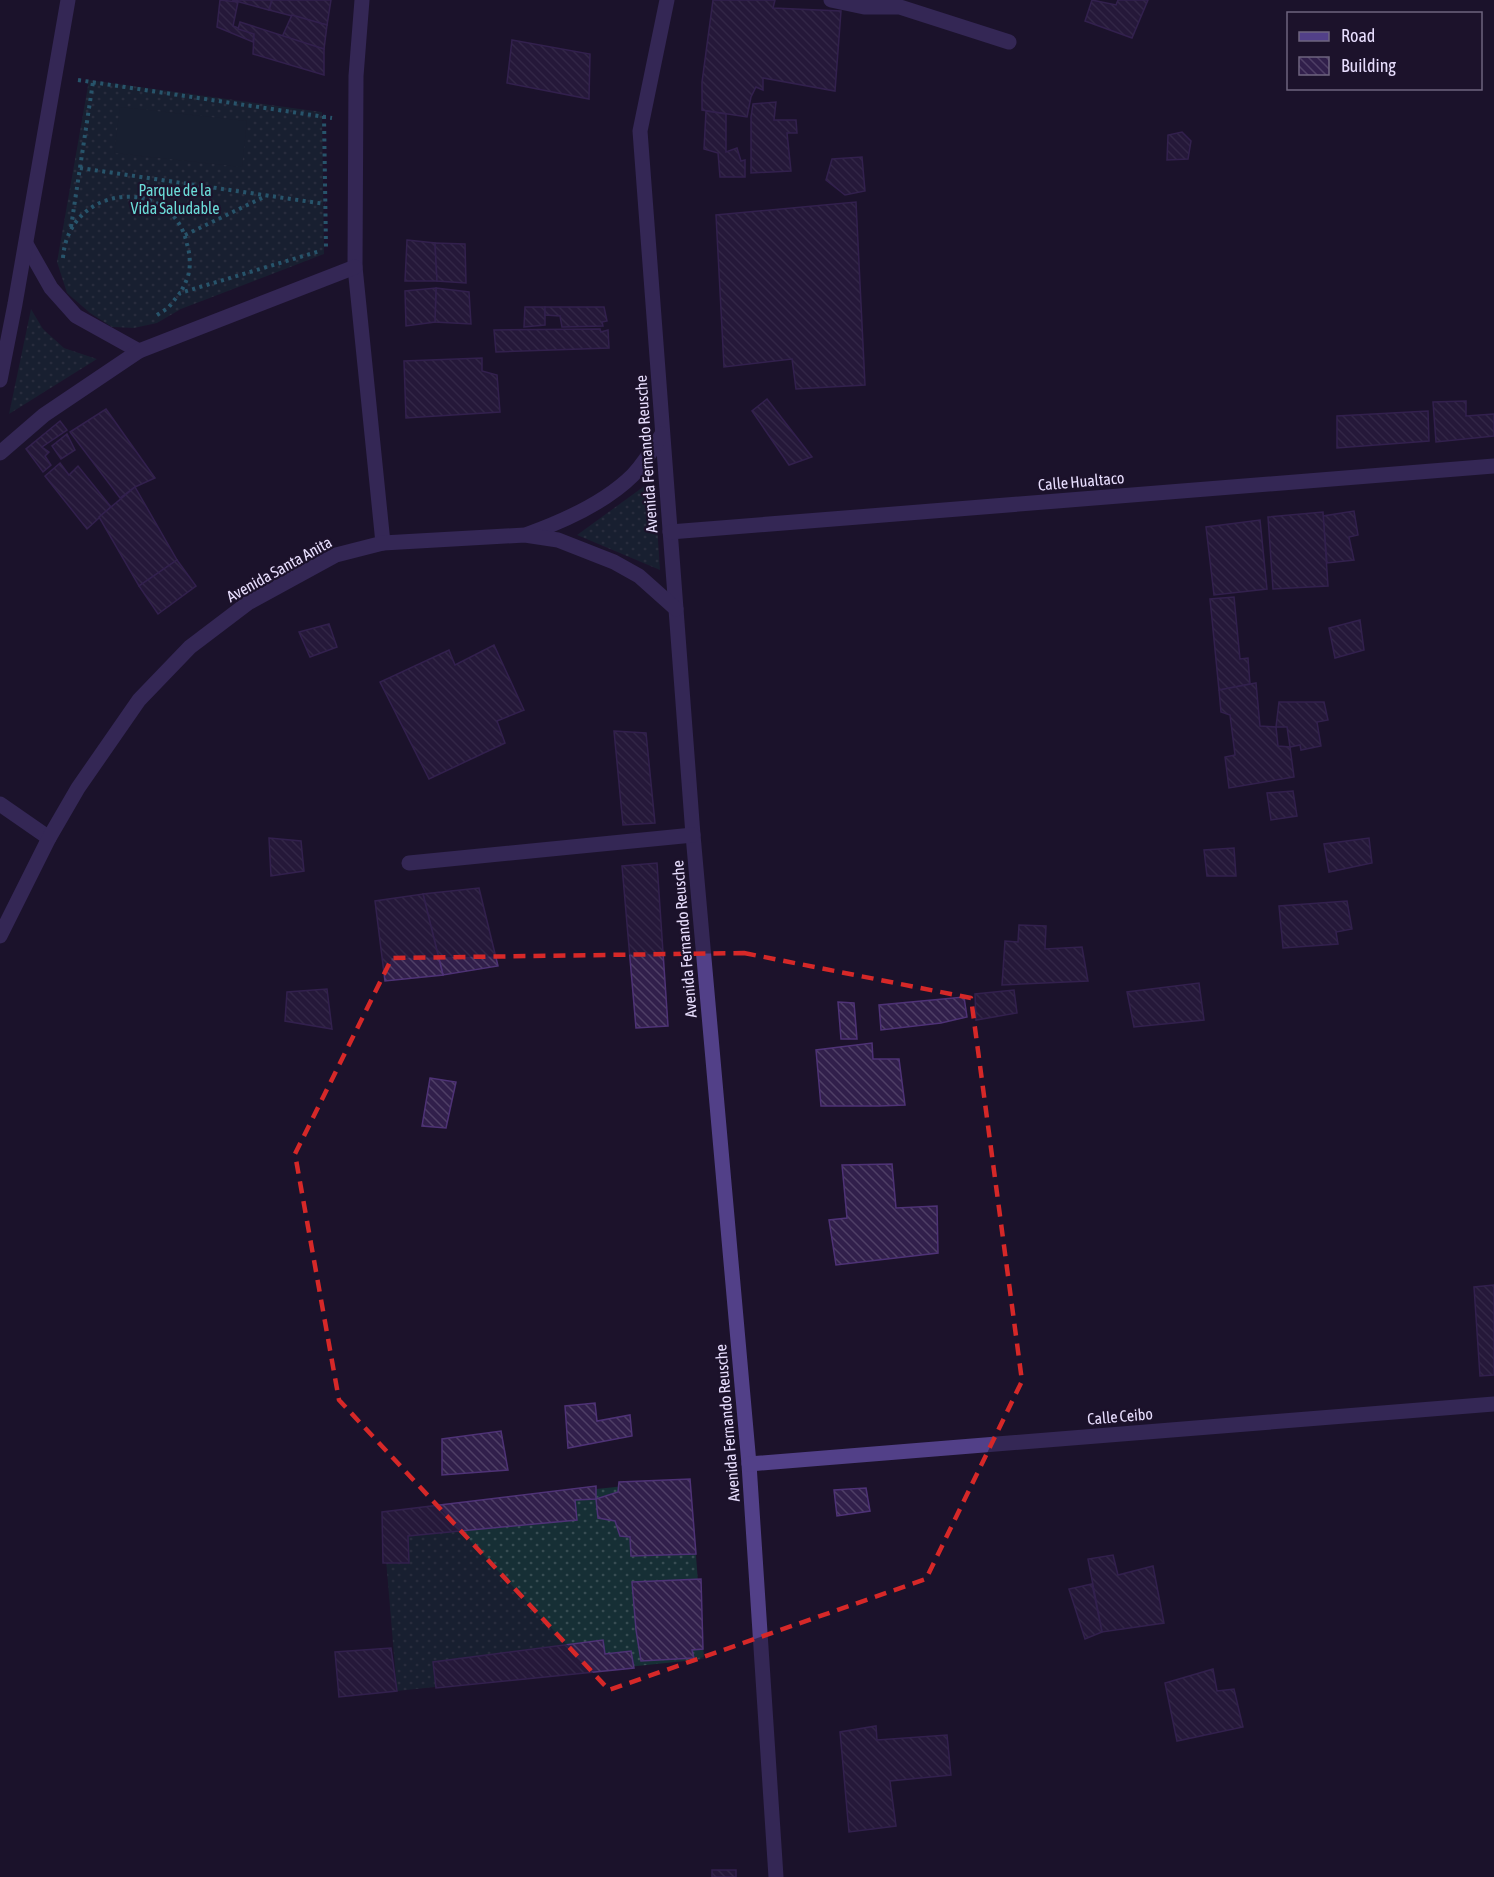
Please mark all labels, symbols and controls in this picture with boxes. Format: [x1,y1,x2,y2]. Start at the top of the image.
legend [1287,12,1482,90]
text: Road [1341,25,1375,46]
text: Building [1341,55,1396,76]
park label: Parque de la Vida Saludable [131,181,219,217]
street label: Avenida Fernando Reusche [632,374,660,534]
street label: Calle Hualtaco [1037,468,1125,494]
street label: Avenida Santa Anita [223,533,335,605]
street label: Avenida Fernando Reusche [668,859,700,1019]
street label: Avenida Fernando Reusche [711,1343,743,1503]
street label: Calle Ceibo [1087,1404,1153,1428]

